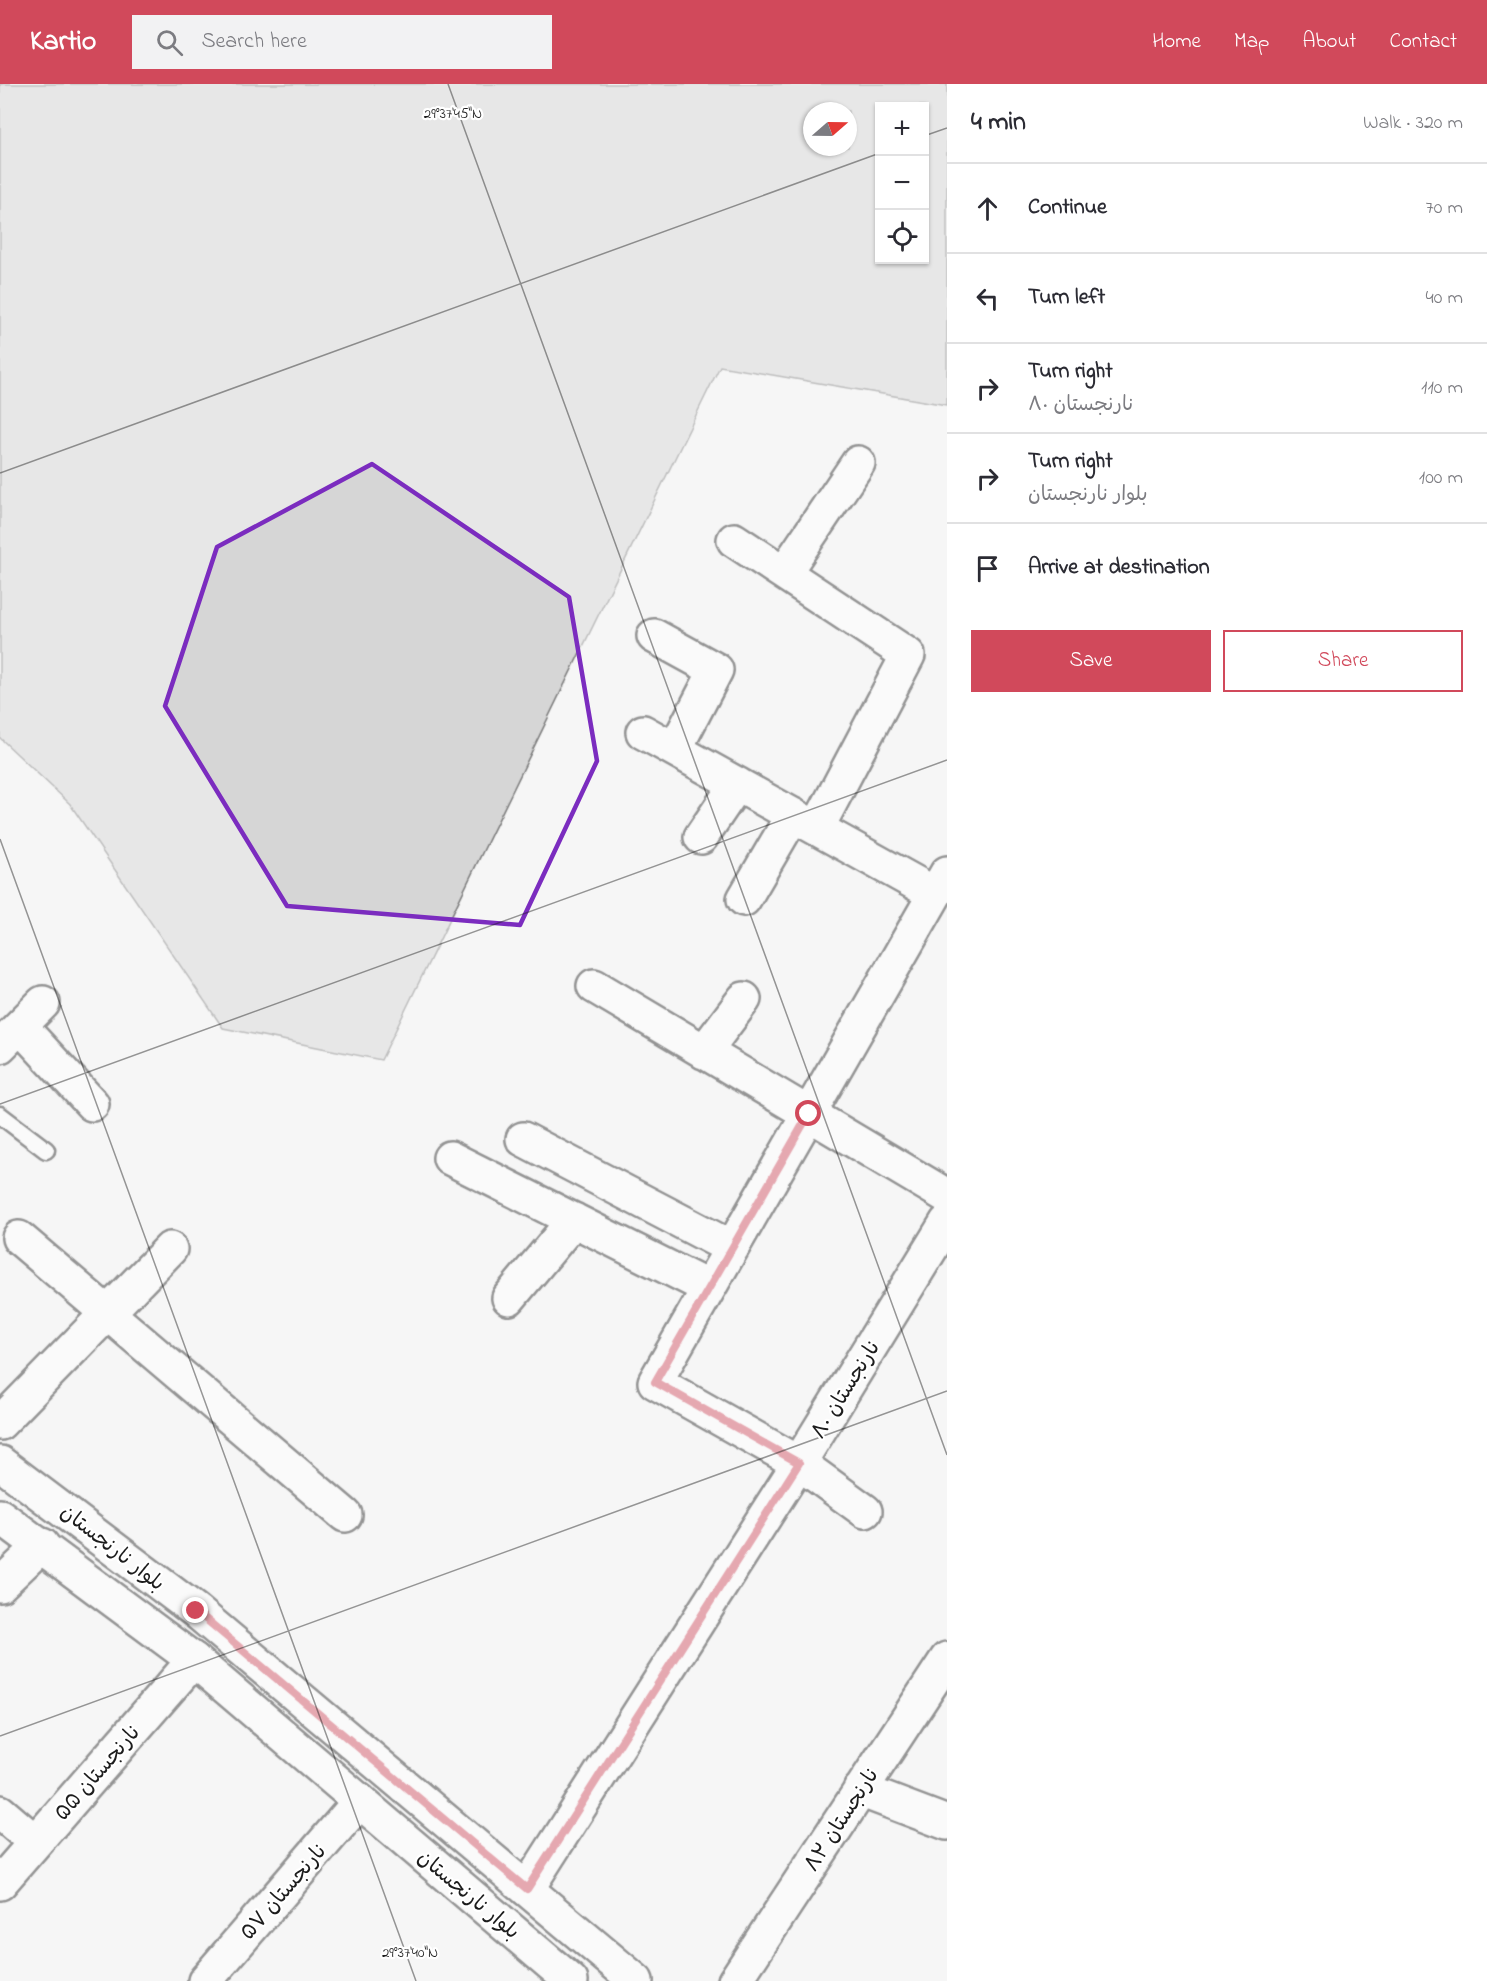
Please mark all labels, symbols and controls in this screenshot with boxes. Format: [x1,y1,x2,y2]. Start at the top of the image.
search box [132,15,552,69]
text: Kartio [30,22,96,63]
icon: search [153,26,186,59]
text: Search here [201,26,307,58]
text: Home [1152,27,1201,57]
text: Map [1234,27,1269,57]
text: About [1302,27,1356,57]
text: Contact [1389,27,1457,57]
north arrow [803,102,857,156]
map controls [875,102,929,264]
button: + [875,102,929,156]
text: 29°37'45"N [424,103,482,125]
text: 4 min [971,104,1026,142]
text: Walk · 320 m [1363,109,1463,138]
button: − [875,156,929,210]
icon: ahead [971,192,1004,225]
text: Continue [1028,192,1107,224]
text: 70 m [1426,194,1463,223]
button: locate [875,210,929,264]
icon: left [971,282,1004,315]
text: Turn left [1028,282,1105,314]
text: 40 m [1426,284,1463,313]
text: Turn right [1028,356,1113,388]
icon: right [971,372,1004,405]
text: 110 m [1421,374,1463,403]
text: نارنجستان ۸۰ [1028,391,1134,420]
text: Turn right [1028,446,1113,478]
icon: right [971,462,1004,495]
text: 100 m [1419,464,1463,493]
text: بلوار نارنجستان [1028,481,1148,510]
icon: arrive [971,552,1004,585]
text: Arrive at destination [1028,552,1210,584]
button: Save [971,630,1211,692]
button: Share [1223,630,1463,692]
route start [795,1100,821,1126]
street label: نارنجستان ۸۰ [804,1335,889,1445]
street label: بلوار نارنجستان [53,1498,170,1599]
route end [182,1597,208,1623]
street label: نارنجستان ۵۵ [48,1719,149,1828]
street label: نارنجستان ۸۲ [798,1762,888,1878]
street label: نارنجستان ۵۷ [234,1837,335,1947]
street label: بلوار نارنجستان [410,1844,525,1947]
text: 29°37'40"N [382,1942,438,1964]

